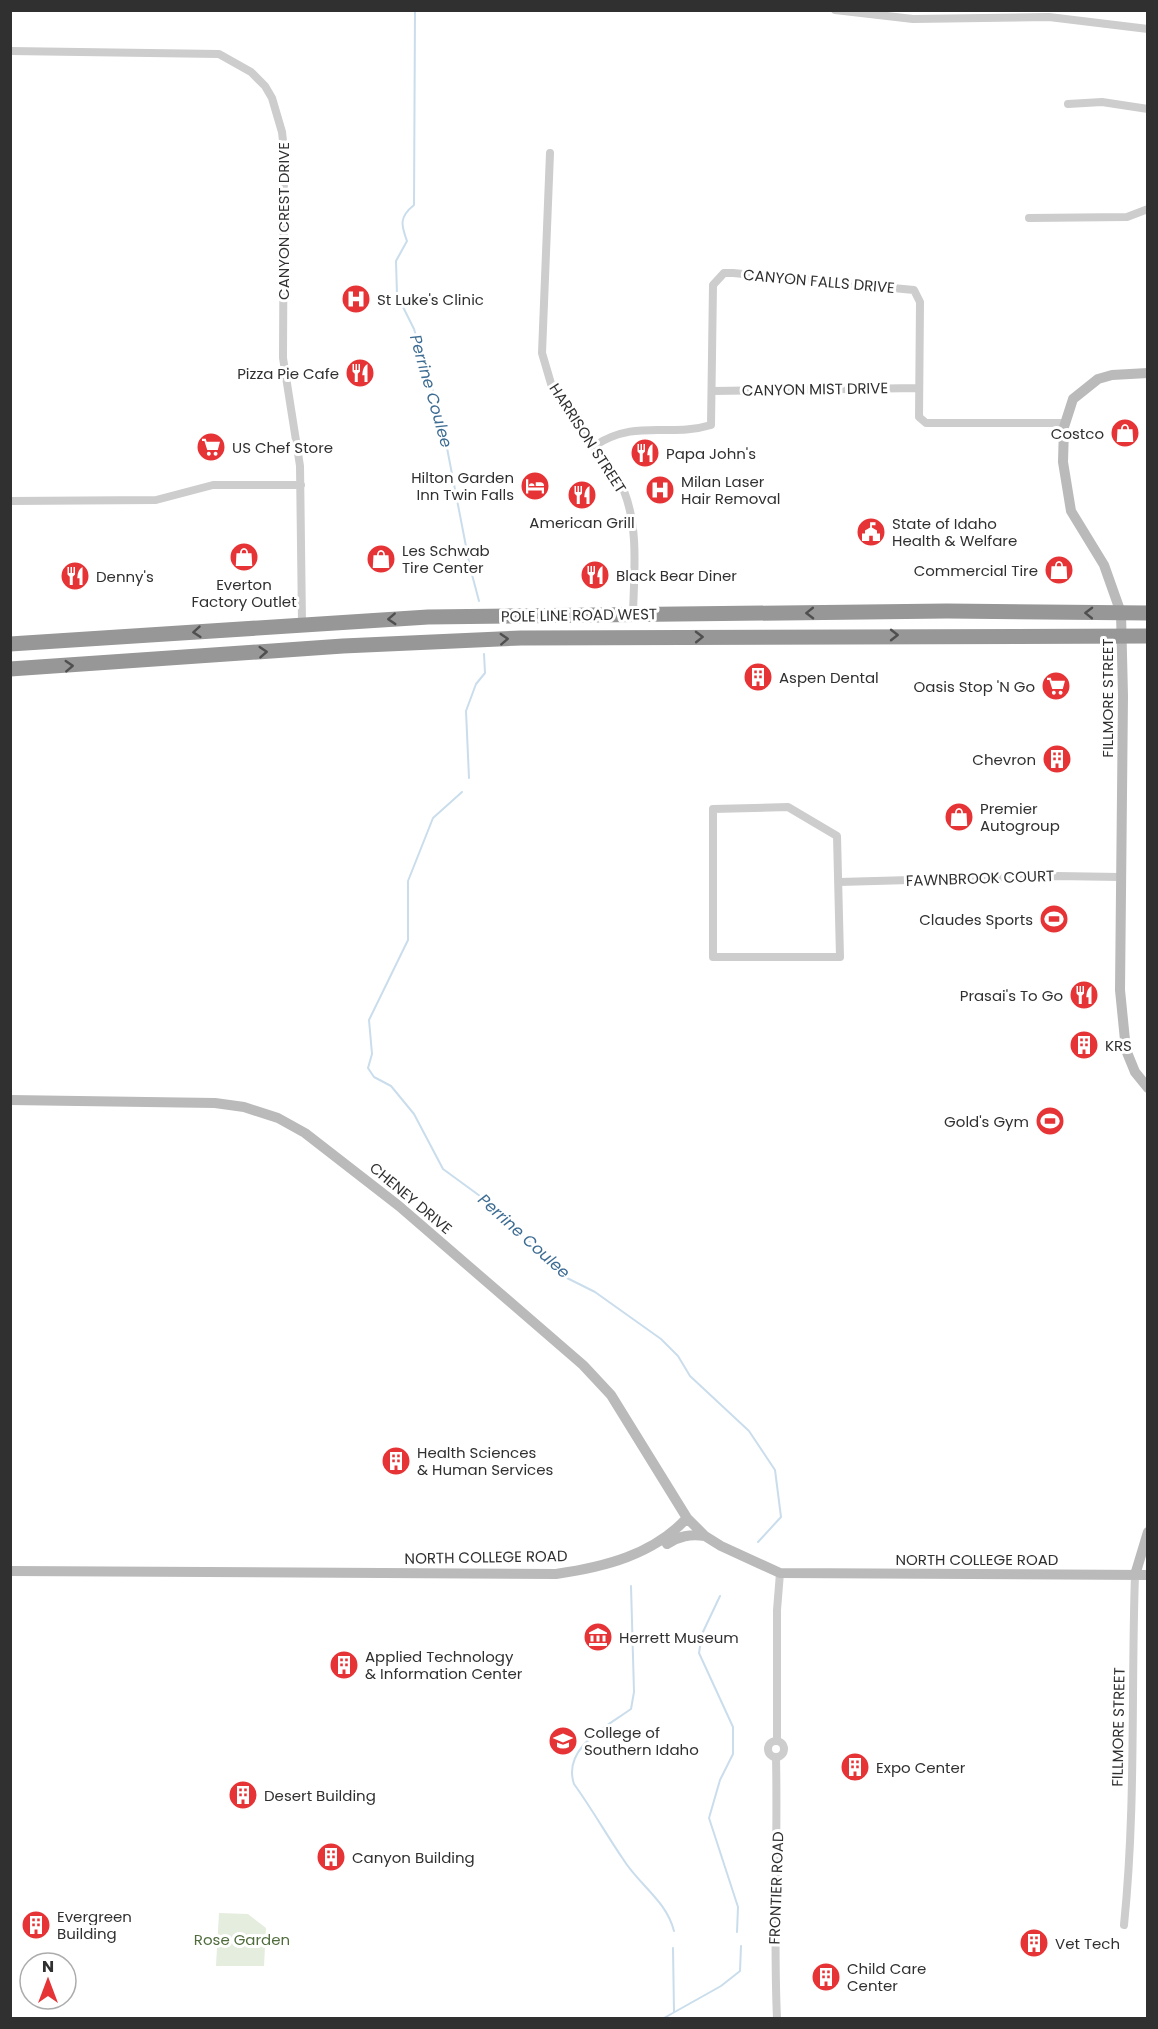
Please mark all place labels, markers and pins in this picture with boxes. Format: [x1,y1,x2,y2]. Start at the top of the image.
hospital icon: St Luke's Clinic [340,283,372,315]
place label: St Luke's Clinic [377,289,484,310]
restaurant icon: Pizza Pie Cafe [344,357,376,389]
place label: Pizza Pie Cafe [237,363,339,384]
shop icon: Costco [1109,417,1141,449]
place label: Costco [1051,423,1104,444]
supermarket icon: US Chef Store [195,431,227,463]
place label: US Chef Store [232,437,333,458]
restaurant icon: Papa John's [629,437,661,469]
place label: Papa John's [666,443,756,464]
place label: Hilton Garden Inn Twin Falls [411,467,514,505]
hotel icon: Hilton Garden Inn Twin Falls [519,470,551,502]
place label: Milan Laser Hair Removal [681,471,781,509]
hospital icon: Milan Laser Hair Removal [644,474,676,506]
restaurant icon: American Grill [566,479,598,511]
place label: American Grill [529,512,635,533]
place label: State of Idaho Health & Welfare [892,513,1017,551]
public building icon: State of Idaho Health & Welfare [855,516,887,548]
place label: Les Schwab Tire Center [402,540,490,578]
shop icon: Everton Factory Outlet [228,541,260,573]
shop icon: Les Schwab Tire Center [365,543,397,575]
shop icon: Commercial Tire [1043,554,1075,586]
restaurant icon: Black Bear Diner [579,559,611,591]
restaurant icon: Denny's [59,560,91,592]
place label: Commercial Tire [914,560,1038,581]
place label: Black Bear Diner [616,565,737,586]
place label: Denny's [96,566,154,587]
place label: Everton Factory Outlet [191,574,297,612]
building icon: Aspen Dental [742,661,774,693]
place label: Aspen Dental [779,667,879,688]
supermarket icon: Oasis Stop 'N Go [1040,670,1072,702]
place label: Oasis Stop 'N Go [913,676,1035,697]
building icon: Chevron [1041,743,1073,775]
place label: Chevron [972,749,1036,770]
place label: Premier Autogroup [980,798,1060,836]
shop icon: Premier Autogroup [943,801,975,833]
sports icon: Claudes Sports [1038,903,1070,935]
place label: Claudes Sports [919,909,1033,930]
restaurant icon: Prasai's To Go [1068,979,1100,1011]
place label: Prasai's To Go [960,985,1063,1006]
building icon: KRS [1068,1029,1100,1061]
place label: KRS [1105,1035,1132,1056]
sports icon: Gold's Gym [1034,1105,1066,1137]
place label: Gold's Gym [944,1111,1029,1132]
place label: Health Sciences & Human Services [417,1442,553,1480]
building icon: Health Sciences & Human Services [380,1445,412,1477]
museum icon: Herrett Museum [582,1621,614,1653]
place label: Herrett Museum [619,1627,739,1648]
place label: Applied Technology & Information Center [365,1646,523,1684]
building icon: Applied Technology & Information Center [328,1649,360,1681]
place label: College of Southern Idaho [584,1722,699,1760]
school or university icon: College of Southern Idaho [547,1725,579,1757]
building icon: Expo Center [839,1751,871,1783]
place label: Expo Center [876,1757,966,1778]
building icon: Desert Building [227,1779,259,1811]
place label: Desert Building [264,1785,376,1806]
building icon: Canyon Building [315,1841,347,1873]
place label: Canyon Building [352,1847,475,1868]
place label: Evergreen Building [57,1906,132,1944]
building icon: Evergreen Building [20,1909,52,1941]
building icon: Vet Tech [1018,1927,1050,1959]
place label: Vet Tech [1055,1933,1120,1954]
place label: Child Care Center [847,1958,926,1996]
building icon: Child Care Center [810,1961,842,1993]

